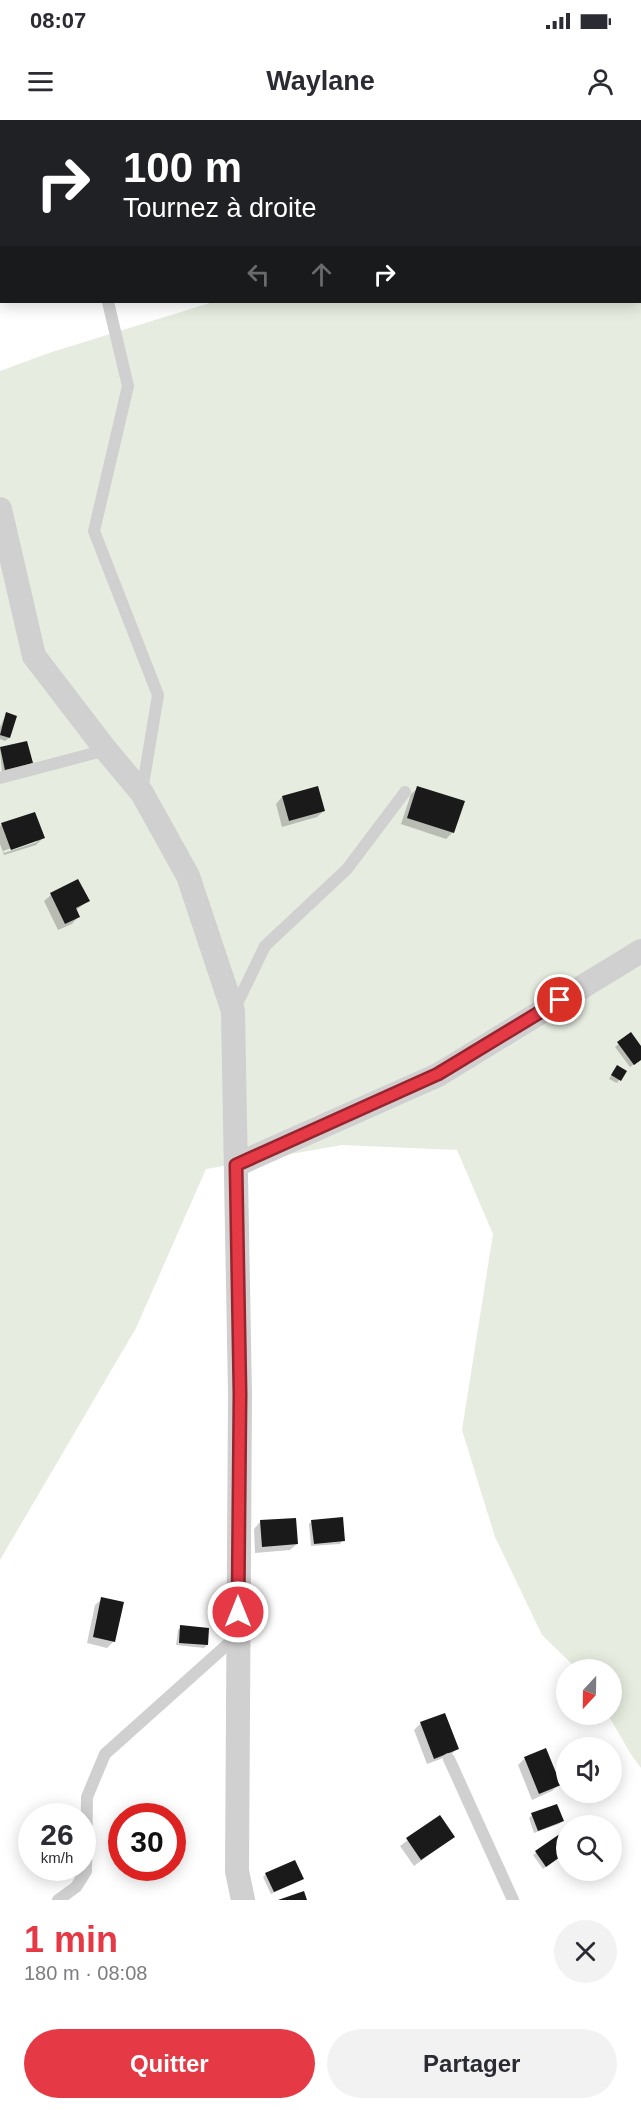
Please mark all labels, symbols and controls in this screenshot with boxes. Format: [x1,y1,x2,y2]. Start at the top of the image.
text: 08:07 [30,8,86,33]
icon: menu [24,65,57,98]
icon: person [584,65,617,98]
text: Waylane [266,66,375,96]
icon: right [24,144,102,222]
text: 100 m [123,144,242,191]
text: Tournez à droite [123,193,317,223]
icon: left [242,258,275,291]
icon: ahead [305,258,338,291]
icon: right [368,258,401,291]
pin [534,974,585,1025]
icon: arrive [543,983,576,1016]
position arrow [206,1580,270,1644]
north arrow [556,1659,622,1725]
map controls [556,1659,622,1881]
button: sound [556,1737,622,1803]
speed limit sign: 30 [108,1803,186,1881]
button: search [556,1815,622,1881]
text: 26 [40,1818,74,1851]
text: km/h [41,1849,73,1866]
text: 1 min [24,1919,118,1960]
button: close [554,1920,617,1983]
text: 180 m · 08:08 [24,1962,147,1984]
button: Quitter [24,2029,315,2098]
button: Partager [327,2029,617,2098]

